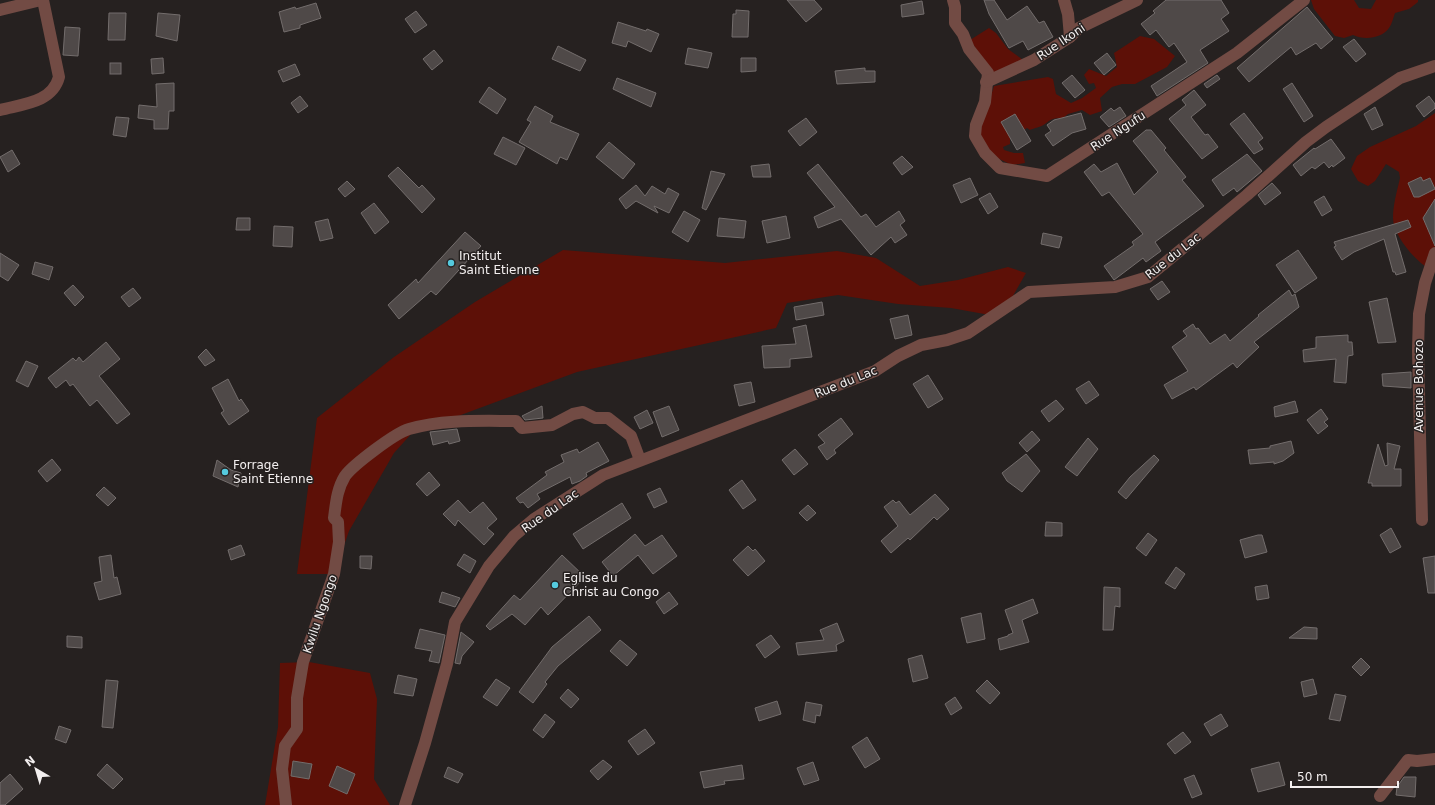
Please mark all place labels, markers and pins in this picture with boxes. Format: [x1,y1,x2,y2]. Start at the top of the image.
place label: Institut Saint Etienne [459,249,539,277]
marker: Institut Saint Etienne [446,258,456,268]
place label: Forrage Saint Etienne [233,458,313,486]
marker: Forrage Saint Etienne [220,467,230,477]
place label: Eglise du Christ au Congo [563,571,659,599]
marker: Eglise du Christ au Congo [550,580,560,590]

